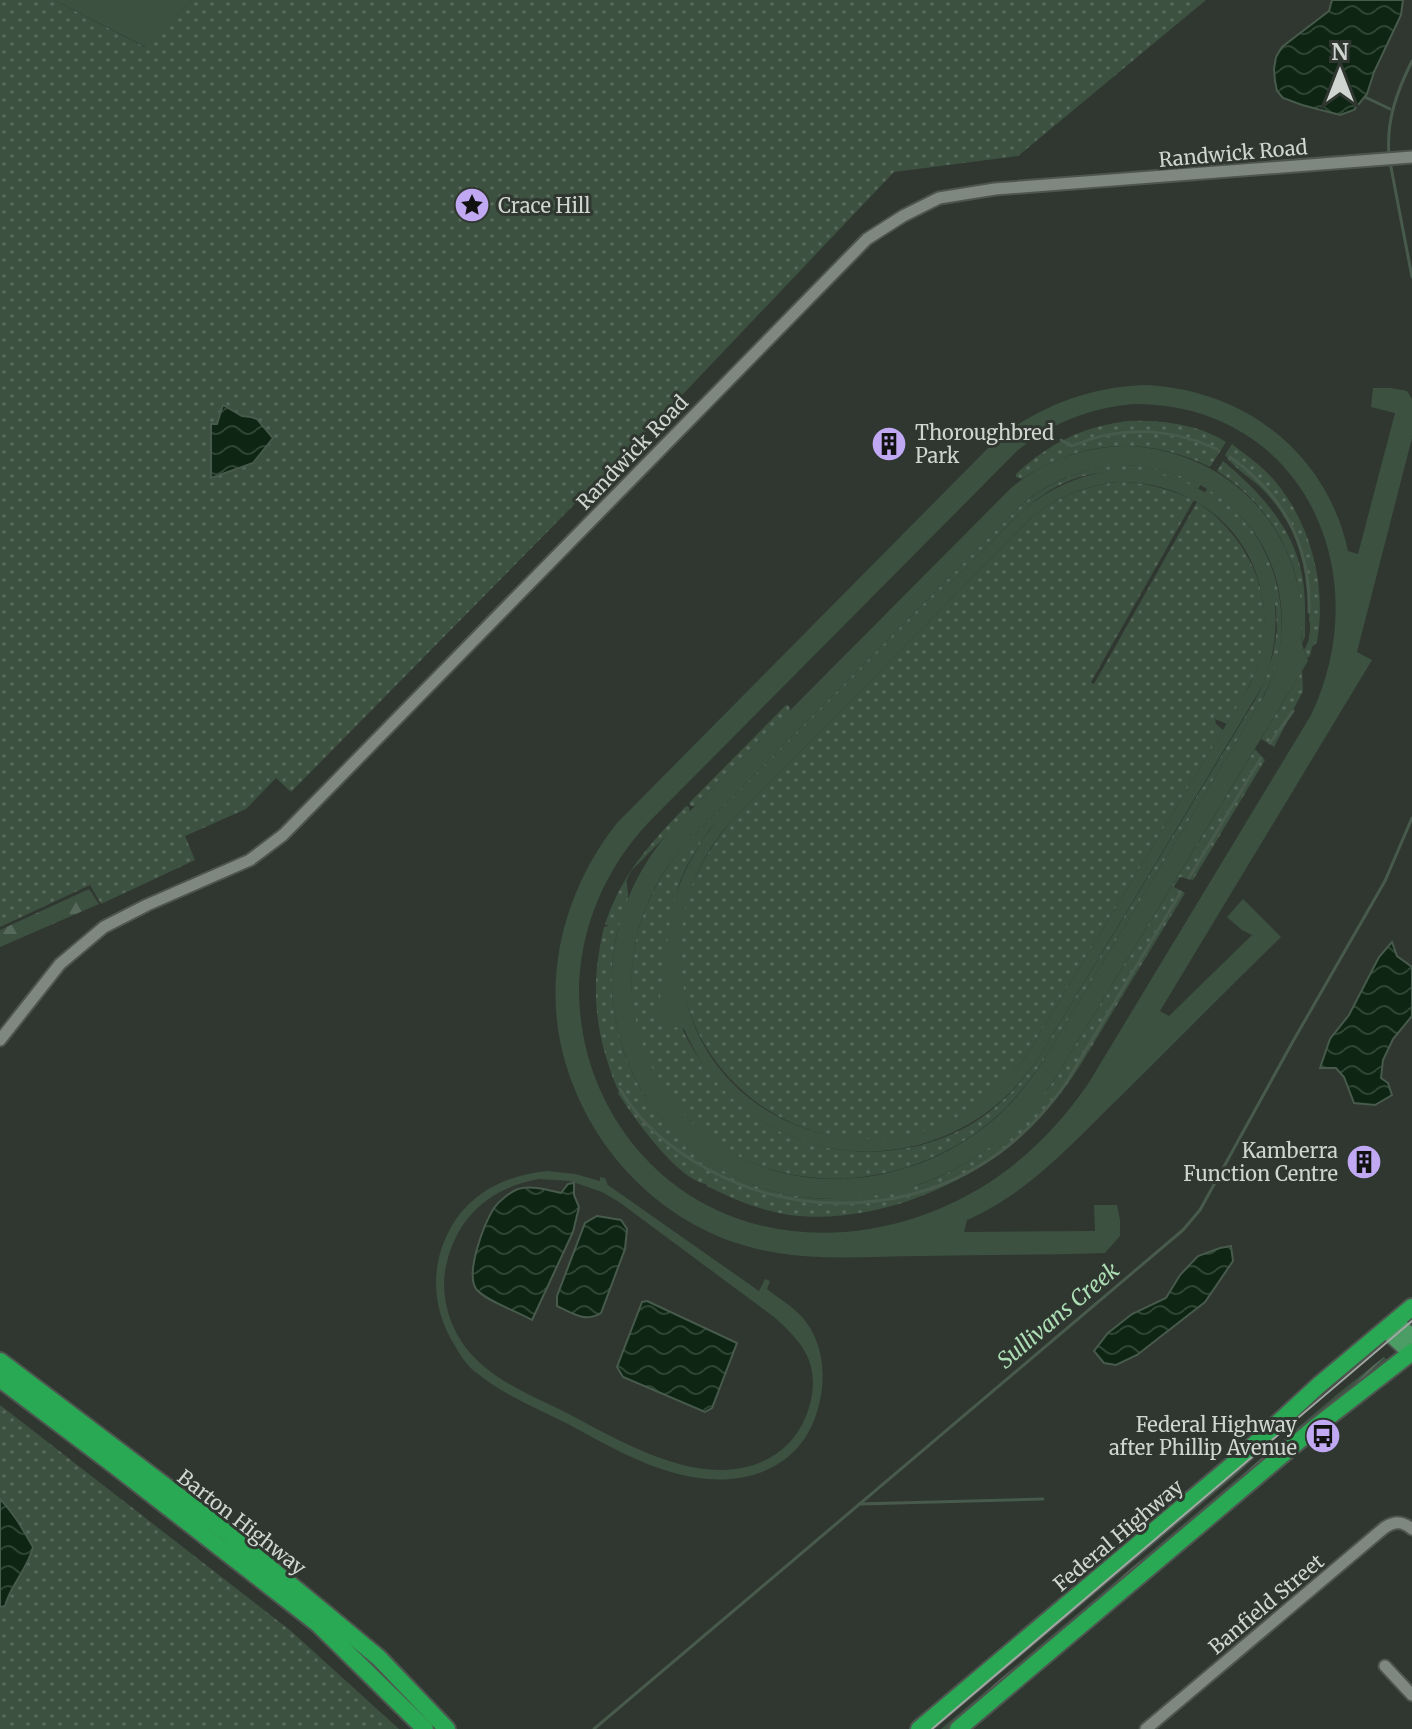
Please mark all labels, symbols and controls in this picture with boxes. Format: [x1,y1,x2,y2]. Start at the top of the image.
north arrow [1300,32,1380,112]
text: N [1331,38,1349,66]
street label: Randwick Road [1158,134,1308,172]
place icon: Crace Hill [453,186,491,224]
place label: Crace Hill [498,193,590,218]
street label: Randwick Road [571,390,693,514]
place label: Thoroughbred Park [915,420,1054,468]
building icon: Thoroughbred Park [870,425,908,463]
place label: Kamberra Function Centre [1183,1138,1338,1186]
building icon: Kamberra Function Centre [1345,1143,1383,1181]
water label: Sullivans Creek [991,1256,1125,1374]
place label: Federal Highway after Phillip Avenue [1109,1412,1297,1460]
bus stop icon: Federal Highway after Phillip Avenue [1304,1417,1342,1455]
street label: Barton Highway [173,1464,312,1580]
street label: Federal Highway [1048,1473,1188,1596]
street label: Banfield Street [1203,1548,1329,1659]

